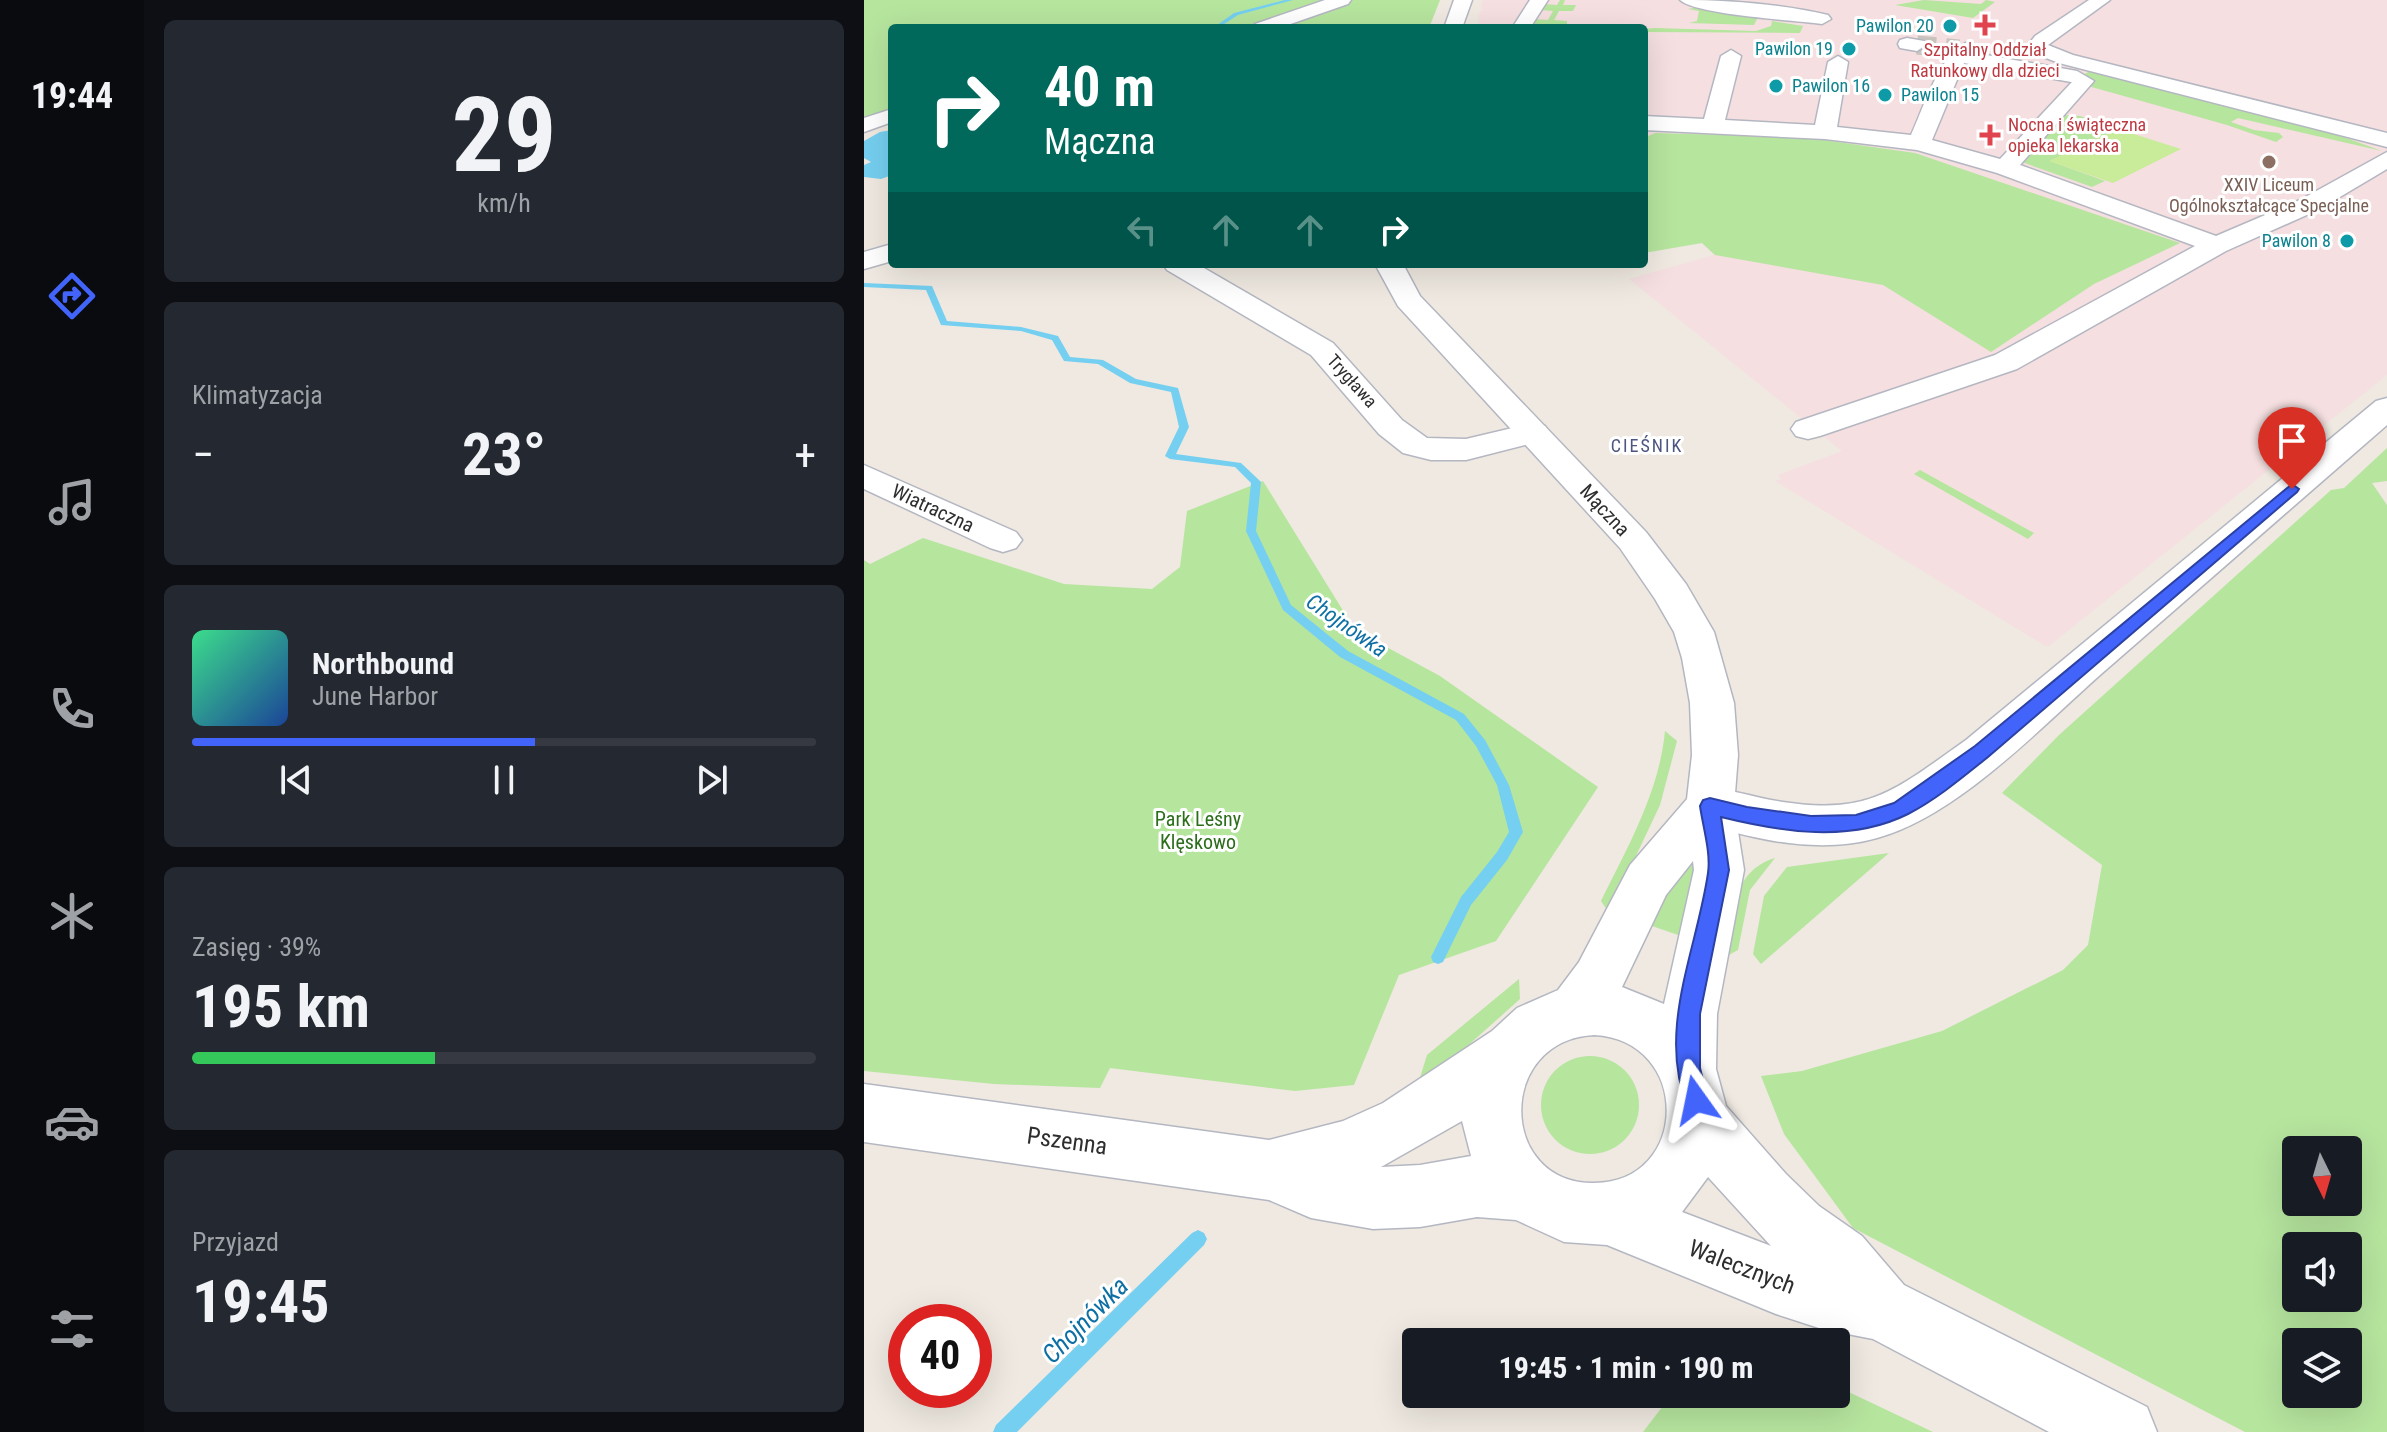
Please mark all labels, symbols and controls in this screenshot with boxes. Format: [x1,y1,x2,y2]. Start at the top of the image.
marker: Szpitalny Oddział Ratunkowy dla dzieci [1974,14,1996,36]
place label: Pawilon 20 [1856,15,1934,36]
marker: Pawilon 20 [1941,17,1959,35]
place label: Pawilon 19 [1755,38,1833,59]
place label: Szpitalny Oddział Ratunkowy dla dzieci [1910,39,2060,81]
marker: Pawilon 19 [1840,40,1858,58]
text: 40 m [1044,54,1155,120]
icon: right [912,56,1016,160]
text: 19:44 [31,75,113,117]
text: 29 [451,75,557,196]
place label: Pawilon 16 [1792,75,1870,96]
marker: Pawilon 16 [1767,77,1785,95]
place label: Pawilon 15 [1901,84,1979,105]
marker: Pawilon 15 [1876,86,1894,104]
place label: Nocna i świąteczna opieka lekarska [2008,114,2146,156]
text: Mączna [1044,121,1156,163]
marker: Nocna i świąteczna opieka lekarska [1979,124,2001,146]
marker: XXIV Liceum Ogólnokształcące Specjalne [2260,153,2278,171]
place label: XXIV Liceum Ogólnokształcące Specjalne [2169,174,2369,216]
text: km/h [477,188,531,218]
icon: left [1120,208,1164,252]
icon: ahead [1204,208,1248,252]
icon: ahead [1288,208,1332,252]
icon: right [1372,208,1416,252]
place label: Pawilon 8 [2262,230,2331,251]
marker: Pawilon 8 [2338,232,2356,250]
icon: directions [44,268,100,324]
street label: Trygława [1323,350,1382,412]
text: Klimatyzacja [192,380,323,410]
pin [2258,407,2326,489]
text: 23° [462,419,546,490]
icon: arrive [2270,419,2314,463]
text: − [192,429,214,481]
text: + [794,429,816,481]
district label: CIEŚNIK [1611,435,1683,456]
icon: music [44,474,100,530]
street label: Wiatraczna [888,479,978,537]
street label: Mączna [1575,479,1635,541]
water label: Chojnówka [1302,589,1392,662]
text: Northbound [312,646,454,681]
icon: phone [44,681,100,737]
text: June Harbor [312,681,438,711]
icon: previous [274,758,318,802]
icon: pause [482,758,526,802]
icon: next [690,758,734,802]
park label: Park Leśny Klęskowo [1155,807,1241,854]
icon: climate [44,888,100,944]
text: Zasięg · 39% [192,932,321,962]
text: 195 km [192,971,370,1042]
position arrow [1654,1058,1738,1142]
icon: car [44,1094,100,1150]
street label: Pszenna [1025,1122,1109,1160]
north arrow [2282,1136,2362,1216]
map controls [2282,1136,2362,1408]
text: Przyjazd [192,1227,279,1257]
button: sound [2282,1232,2362,1312]
street label: Walecznych [1685,1234,1799,1300]
text: 19:45 [192,1266,330,1337]
water label: Chojnówka [1036,1271,1134,1369]
icon: filters [44,1301,100,1357]
speed limit sign: 40 [888,1304,992,1408]
button: layers [2282,1328,2362,1408]
text: 19:45 · 1 min · 190 m [1499,1350,1753,1385]

